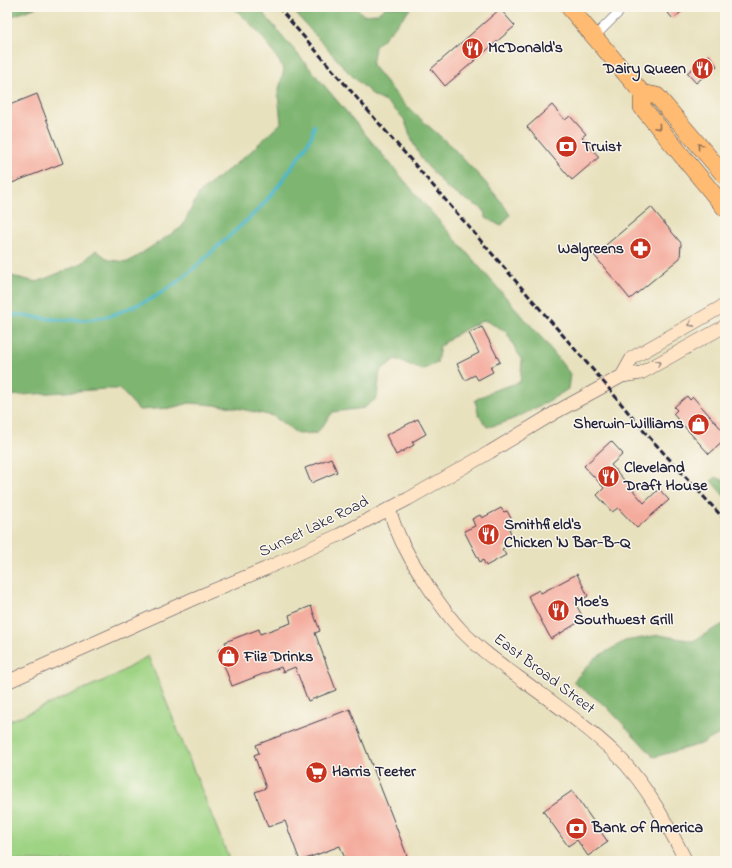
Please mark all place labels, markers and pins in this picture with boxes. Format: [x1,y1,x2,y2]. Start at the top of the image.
restaurant icon: McDonald's [460,35,486,61]
place label: McDonald's [488,36,563,60]
restaurant icon: Dairy Queen [689,56,715,82]
place label: Dairy Queen [602,57,686,82]
bank icon: Truist [554,134,580,160]
place label: Truist [582,135,622,159]
pharmacy icon: Walgreens [627,236,653,262]
place label: Walgreens [558,237,624,262]
shop icon: Sherwin-Williams [686,411,712,437]
place label: Sherwin-Williams [573,412,684,436]
place label: Cleveland Draft House [623,456,708,498]
restaurant icon: Cleveland Draft House [595,464,621,490]
place label: Smithfield's Chicken 'N Bar-B-Q [504,513,631,555]
restaurant icon: Smithfield's Chicken 'N Bar-B-Q [475,521,501,547]
place label: Moe's Southwest Grill [574,590,673,632]
restaurant icon: Moe's Southwest Grill [545,598,571,624]
shop icon: Fiiz Drinks [215,644,241,670]
place label: Fiiz Drinks [243,645,313,669]
supermarket icon: Harris Teeter [304,759,330,785]
place label: Harris Teeter [332,760,417,784]
bank icon: Bank of America [563,815,589,841]
place label: Bank of America [591,816,703,840]

